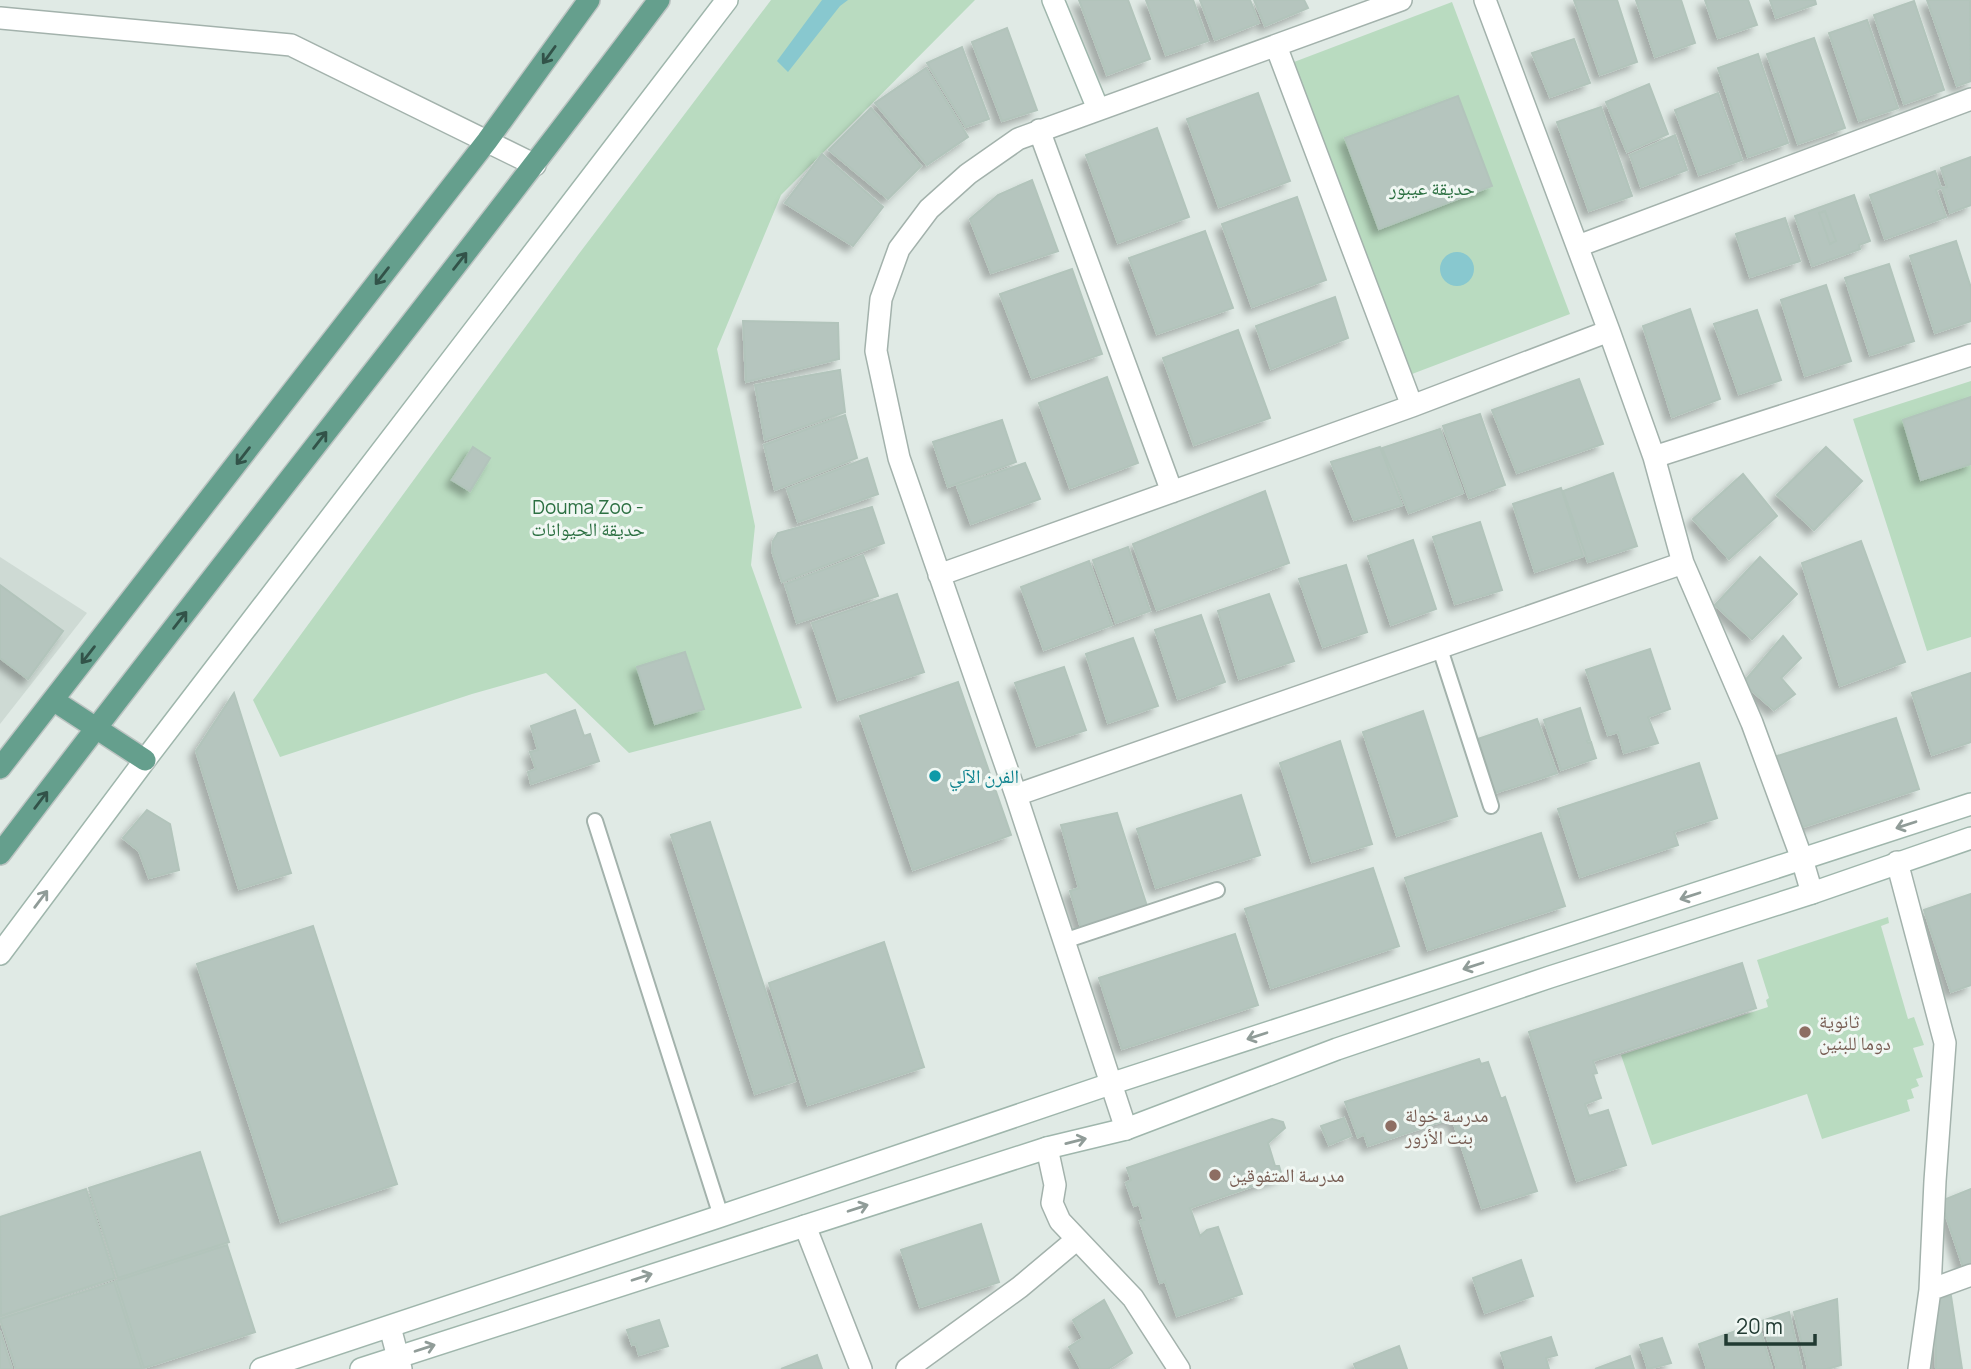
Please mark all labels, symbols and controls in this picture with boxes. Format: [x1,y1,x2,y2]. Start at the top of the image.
one-way arrow [542,45,556,64]
park label: حديقة عيبور [1388,175,1475,201]
one-way arrow [453,252,468,271]
one-way arrow [375,266,390,285]
one-way arrow [313,432,328,450]
one-way arrow [235,446,250,464]
park label: Douma Zoo - حديقة الحيوانات [531,494,645,542]
one-way arrow [172,611,188,629]
one-way arrow [80,645,95,663]
place label: الفرن الآلي [949,763,1019,792]
marker: الفرن الآلي [927,768,943,784]
one-way arrow [34,791,48,810]
one-way arrow [1895,819,1917,832]
one-way arrow [34,890,48,909]
one-way arrow [1679,890,1701,903]
one-way arrow [1463,961,1485,973]
place label: ثانوية دوما للبنين [1819,1008,1891,1056]
marker: ثانوية دوما للبنين [1797,1024,1813,1040]
one-way arrow [1246,1030,1268,1043]
place label: مدرسة خولة بنت الأزور [1404,1102,1489,1150]
marker: مدرسة خولة بنت الأزور [1383,1118,1399,1134]
one-way arrow [1064,1134,1087,1147]
place label: مدرسة المتفوقين [1229,1162,1344,1188]
marker: مدرسة المتفوقين [1207,1167,1223,1183]
one-way arrow [847,1201,869,1214]
one-way arrow [630,1270,652,1282]
scale bar [1726,1302,1815,1346]
text: 20 m [1736,1312,1783,1340]
one-way arrow [414,1341,436,1353]

